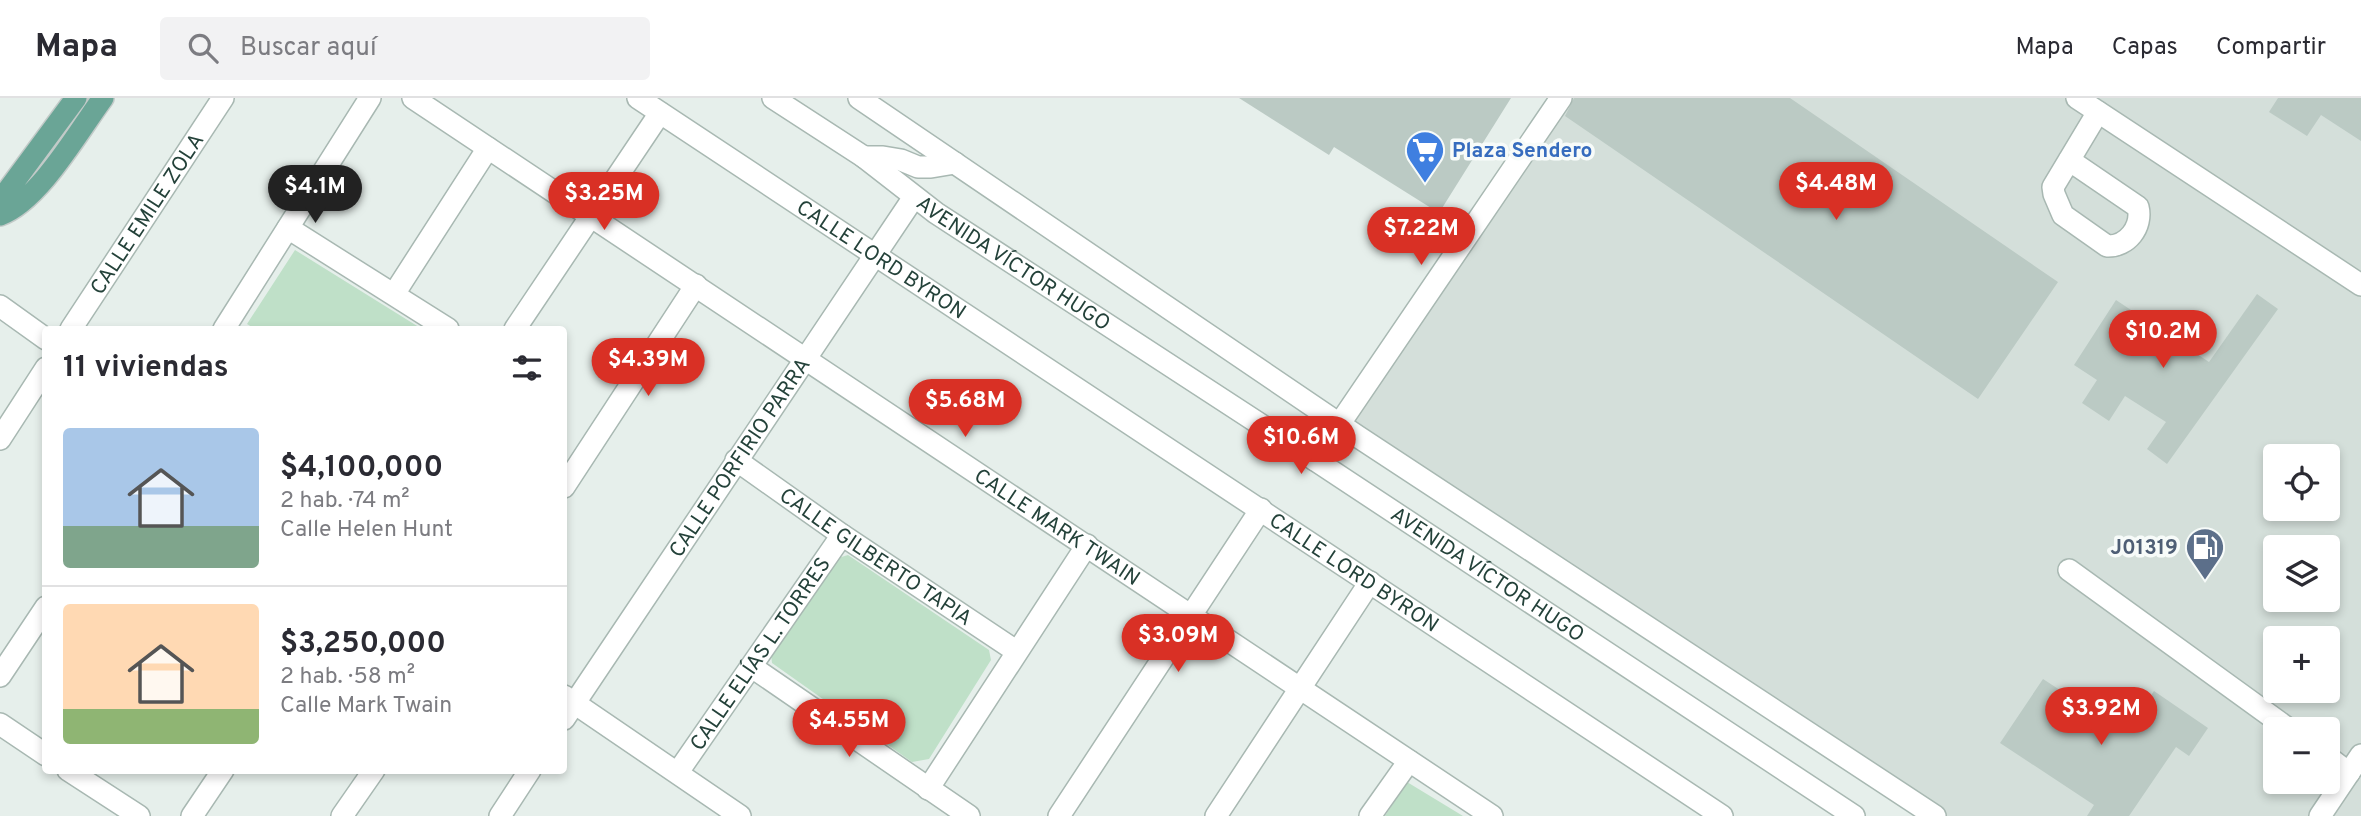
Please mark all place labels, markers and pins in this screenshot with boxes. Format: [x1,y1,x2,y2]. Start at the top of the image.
supermarket icon: Plaza Sendero [1404,129,1446,184]
place label: Plaza Sendero [1452,138,1592,165]
pin: $4.48M [1779,162,1893,222]
pin: $4.1M [266,166,364,225]
pin: $3.25M [547,172,661,232]
pin: $7.22M [1364,208,1478,267]
pin: $10.2M [2106,310,2220,370]
pin: $4.39M [591,338,705,398]
pin: $5.68M [908,380,1022,439]
pin: $10.6M [1244,416,1358,476]
fuel station icon: J01319 [2184,526,2226,581]
place label: J01319 [2110,535,2178,562]
pin: $3.09M [1121,614,1235,674]
pin: $3.92M [2044,688,2158,747]
pin: $4.55M [792,700,906,759]

